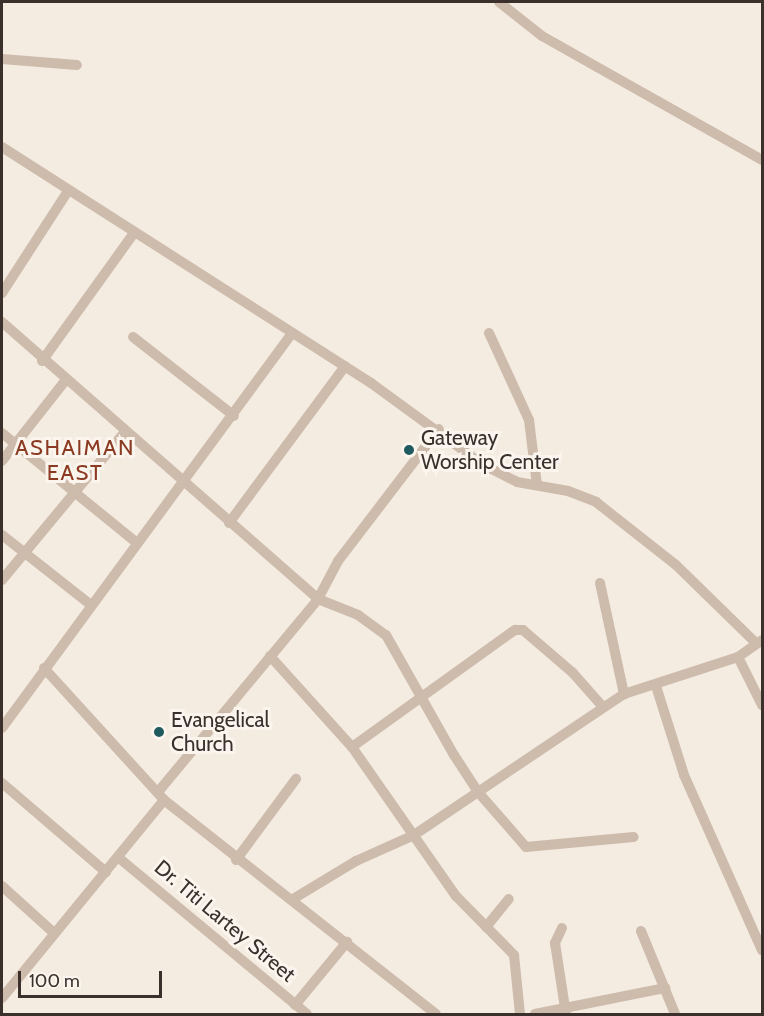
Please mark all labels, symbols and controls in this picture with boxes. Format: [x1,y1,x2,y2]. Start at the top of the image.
place label: Gateway Worship Center [421,425,559,475]
district label: ASHAIMAN EAST [15,434,135,486]
marker: Gateway Worship Center [402,443,416,457]
place label: Evangelical Church [171,707,270,757]
marker: Evangelical Church [152,725,166,739]
street label: Dr. Titi Lartey Street [149,855,301,987]
scale bar [21,959,165,997]
text: 100 m [29,970,80,992]

